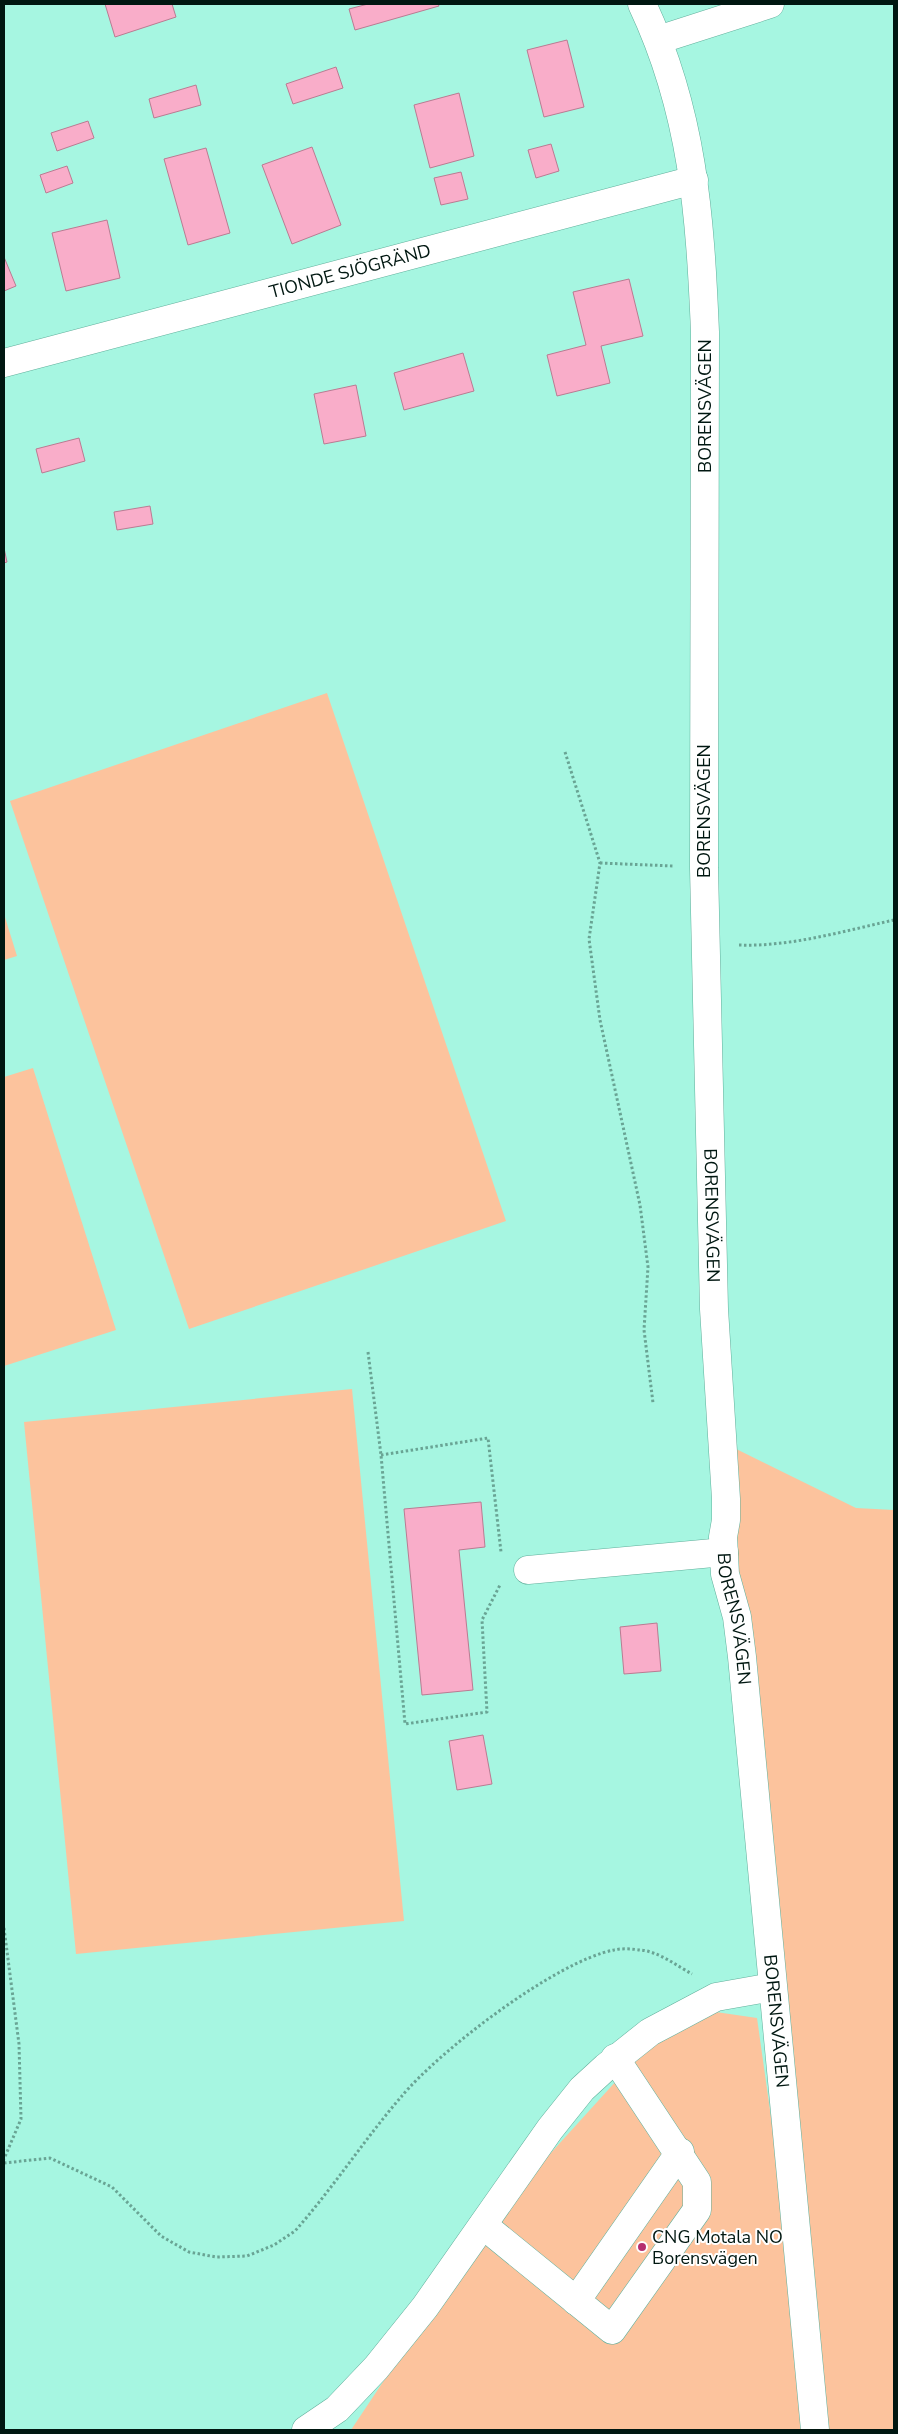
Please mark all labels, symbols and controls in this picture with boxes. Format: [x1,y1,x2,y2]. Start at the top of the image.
street label: TIONDE SJÖGRÄND [267,238,434,304]
street label: BORENSVÄGEN [693,339,717,473]
street label: BORENSVÄGEN [692,744,716,878]
street label: BORENSVÄGEN [698,1148,725,1283]
street label: BORENSVÄGEN [712,1552,757,1686]
street label: BORENSVÄGEN [758,1953,795,2089]
place label: CNG Motala NO Borensvägen [652,2225,783,2270]
marker: CNG Motala NO Borensvägen [636,2241,648,2253]

